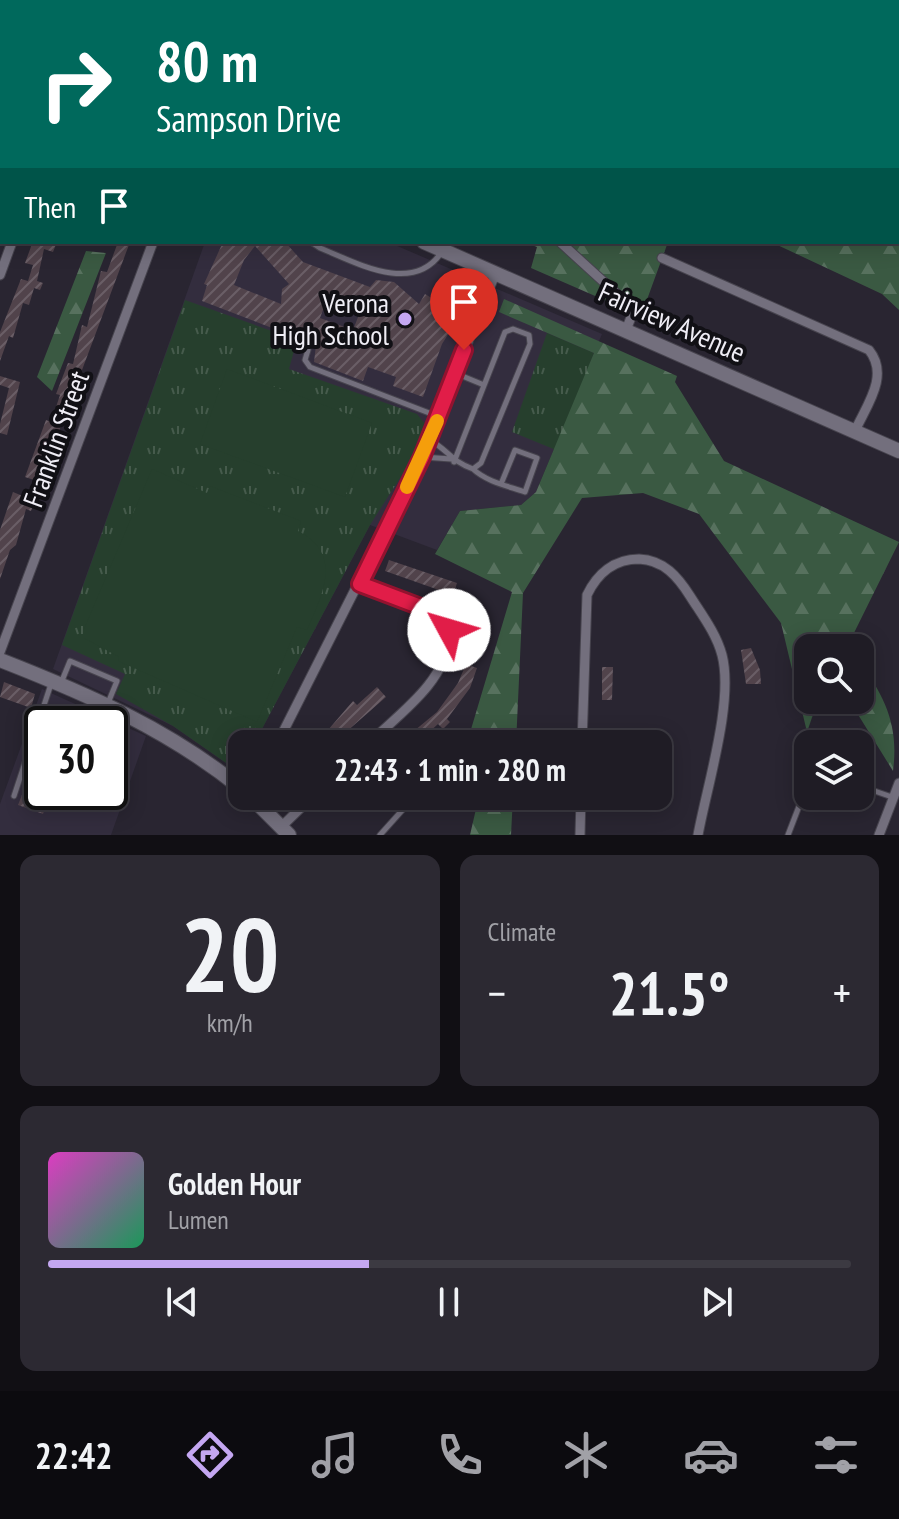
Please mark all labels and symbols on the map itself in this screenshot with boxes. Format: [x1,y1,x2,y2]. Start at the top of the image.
pin [430,268,498,350]
street label: Fairview Avenue [593,273,751,370]
place label: Verona High School [273,284,389,353]
marker: Verona High School [396,310,414,328]
street label: Franklin Street [14,365,97,512]
position arrow [407,588,491,672]
speed limit sign: 30 [24,706,128,810]

